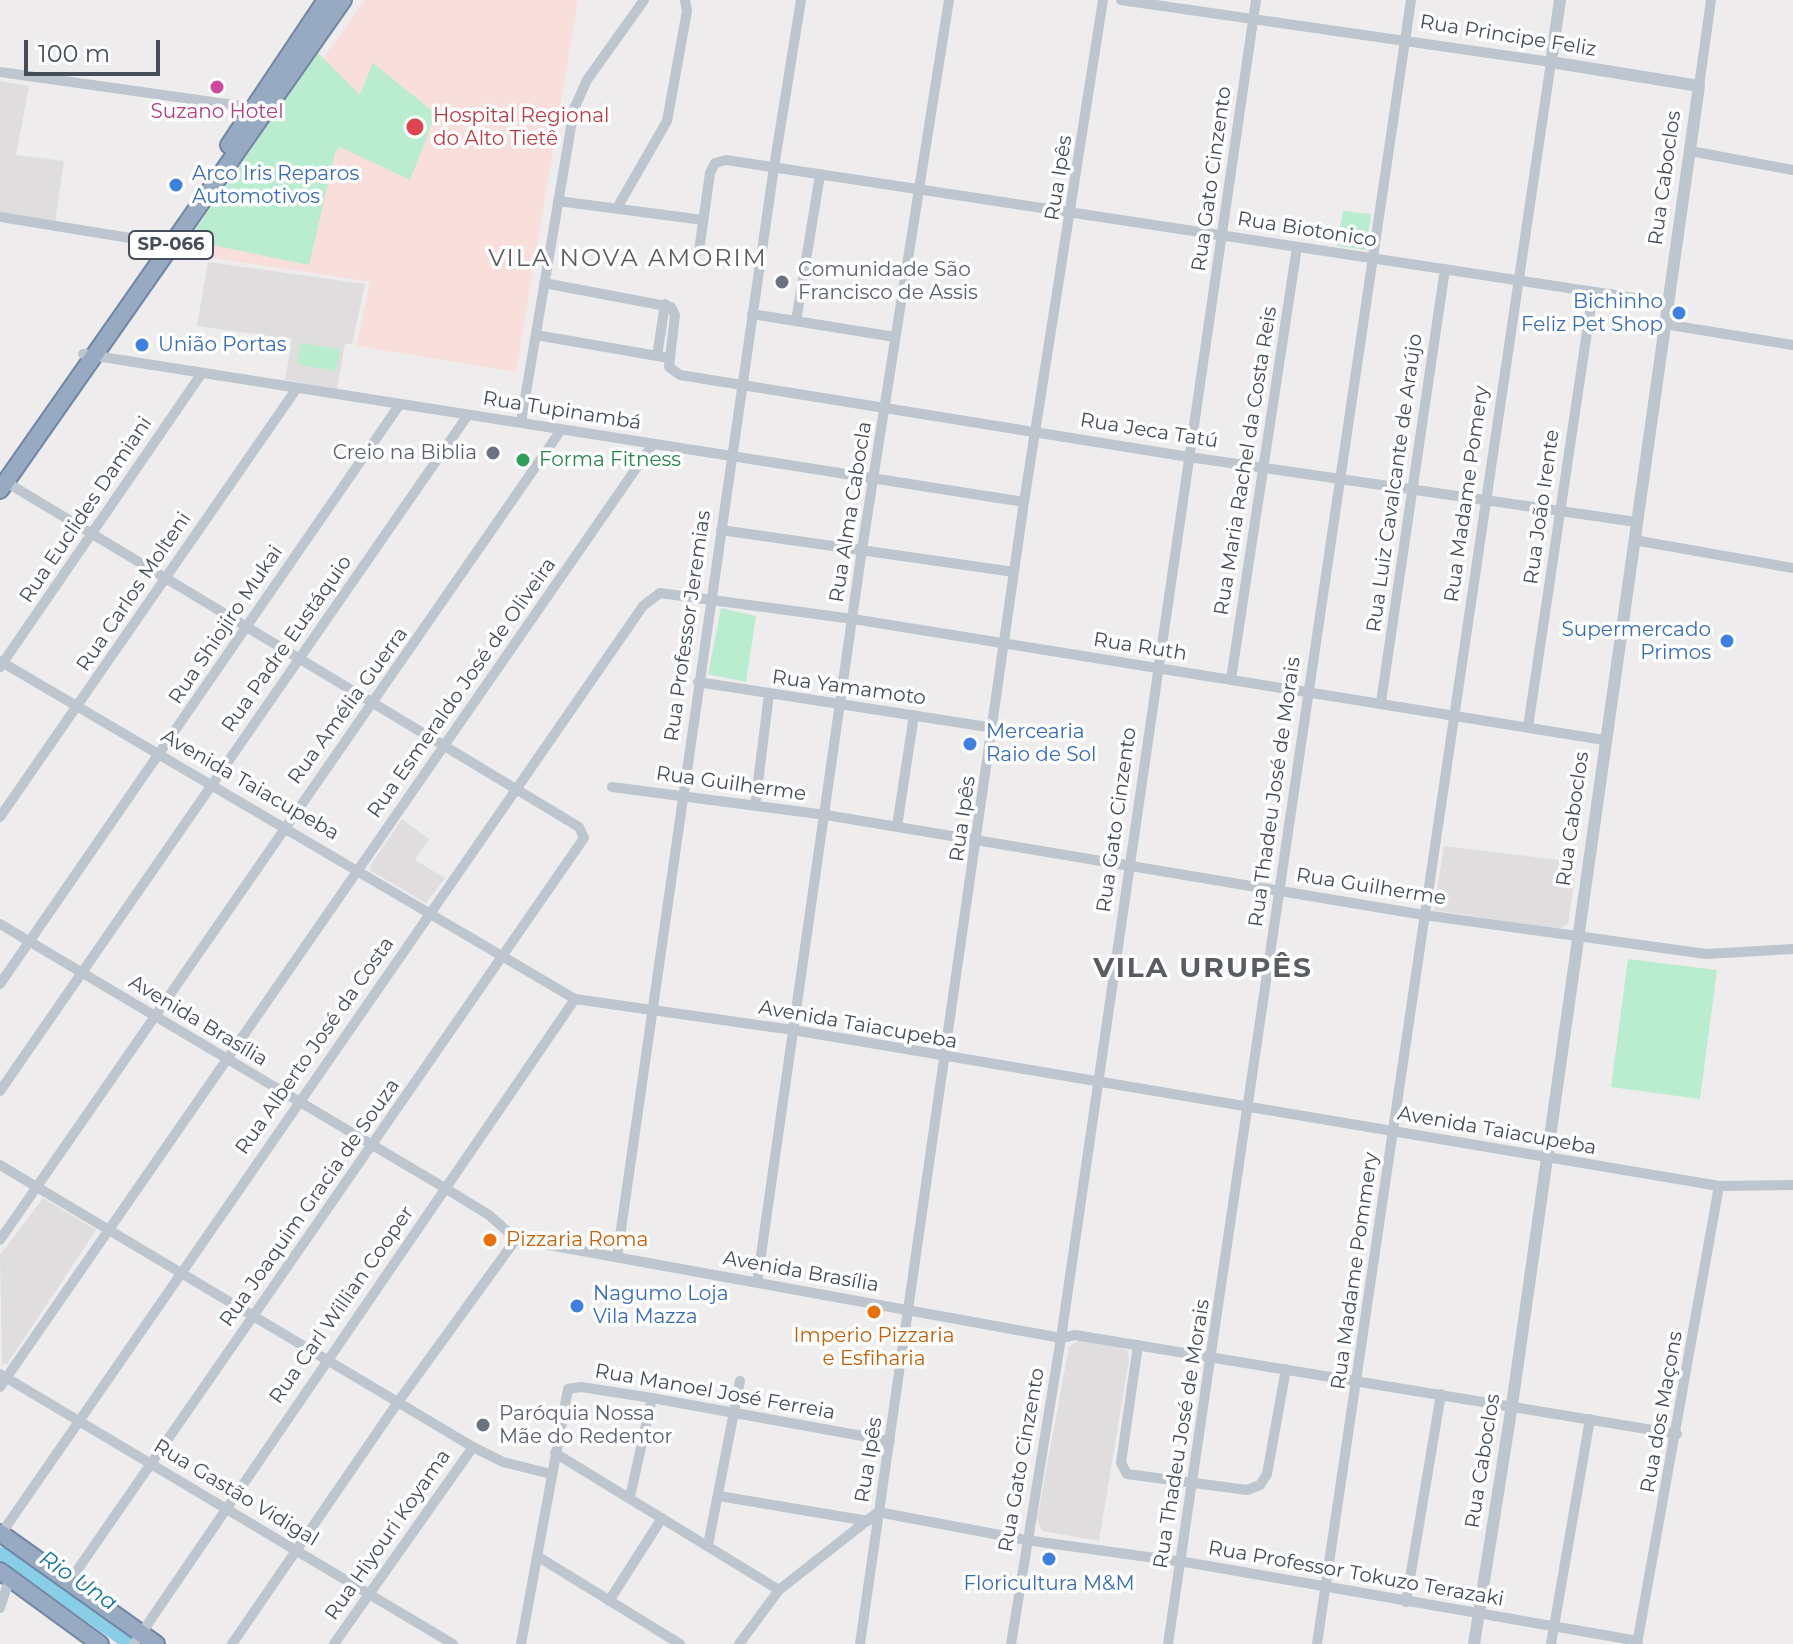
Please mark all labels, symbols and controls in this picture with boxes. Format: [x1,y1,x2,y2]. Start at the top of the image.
street label: Rua Principe Feliz [1418,10,1598,62]
scale bar [28,24,164,74]
text: 100 m [38,39,110,68]
marker: Suzano Hotel [208,78,226,96]
street label: Rua Gato Cinzento [1187,85,1237,273]
place label: Suzano Hotel [150,100,284,124]
place label: Hospital Regional do Alto Tietê [433,104,609,151]
street label: Rua Caboclos [1644,109,1686,247]
marker: Hospital Regional do Alto Tietê [404,116,426,138]
street label: Rua Ipês [1040,133,1078,223]
place label: Arco Iris Reparos Automotivos [192,162,359,209]
marker: Arco Iris Reparos Automotivos [167,176,185,194]
street label: Rua Biotonico [1236,207,1378,253]
road number: SP-066 [129,231,213,259]
district label: VILA NOVA AMORIM [488,245,768,273]
place label: Comunidade São Francisco de Assis [798,258,978,305]
marker: Comunidade São Francisco de Assis [773,273,791,291]
place label: Bichinho Feliz Pet Shop [1521,290,1663,337]
marker: Bichinho Feliz Pet Shop [1670,304,1688,322]
street label: Rua Maria Rachel da Costa Reis [1210,305,1282,617]
street label: Rua Luiz Cavalcante de Araújo [1362,332,1428,634]
place label: União Portas [158,333,287,357]
marker: União Portas [133,336,151,354]
street label: Rua Madame Pomery [1440,384,1494,604]
street label: Rua Tupinambá [481,387,643,435]
street label: Rua Jeca Tatú [1078,408,1220,454]
street label: Rua Euclides Damiani [15,412,157,608]
street label: Rua Alma Cabocla [825,420,877,604]
street label: Rua João Irente [1519,428,1565,586]
place label: Creio na Biblia [333,441,477,465]
marker: Creio na Biblia [484,444,502,462]
place label: Forma Fitness [539,448,681,472]
marker: Forma Fitness [514,451,532,469]
street label: Rua Carlos Molteni [72,508,196,676]
street label: Rua Professor Jeremias [660,509,716,743]
street label: Rua Shiojiro Mukai [164,541,288,709]
street label: Rua Padre Eustáquio [217,551,357,737]
street label: Rua Esmeraldo José de Oliveira [363,553,561,823]
place label: Supermercado Primos [1562,618,1711,665]
street label: Rua Amélia Guerra [283,623,413,789]
street label: Rua Ruth [1091,628,1189,666]
marker: Supermercado Primos [1718,632,1736,650]
street label: Rua Thadeu José de Morais [1244,655,1306,929]
street label: Rua Yamamoto [770,665,928,711]
place label: Mercearia Raio de Sol [986,720,1096,767]
street label: Avenida Taiacupeba [157,724,343,846]
street label: Rua Gato Cinzento [1092,726,1142,914]
marker: Mercearia Raio de Sol [961,735,979,753]
street label: Rua Caboclos [1552,750,1594,888]
street label: Rua Guilherme [654,762,808,806]
street label: Rua Ipês [945,775,981,863]
street label: Rua Guilherme [1294,863,1448,911]
street label: Rua Alberto José da Costa [231,933,399,1159]
district label: VILA URUPÊS [1093,952,1313,986]
street label: Avenida Brasília [124,970,272,1072]
street label: Avenida Taiacupeba [757,996,959,1054]
street label: Rua Joaquim Gracia de Souza [215,1074,405,1332]
street label: Avenida Taiacupeba [1396,1102,1598,1160]
street label: Rua Madame Pommery [1326,1151,1384,1391]
street label: Rua Carl Willian Cooper [265,1202,419,1408]
place label: Pizzaria Roma [506,1228,648,1252]
marker: Pizzaria Roma [481,1231,499,1249]
street label: Avenida Brasília [721,1246,881,1298]
place label: Nagumo Loja Vila Mazza [593,1282,729,1329]
marker: Nagumo Loja Vila Mazza [568,1297,586,1315]
street label: Rua Thadeu José de Morais [1149,1298,1215,1570]
marker: Imperio Pizzaria e Esfiharia [865,1303,883,1321]
place label: Imperio Pizzaria e Esfiharia [794,1324,954,1371]
street label: Rua dos Maçons [1636,1329,1688,1495]
street label: Rua Manoel José Ferreia [593,1359,837,1425]
street label: Rua Gato Cinzento [994,1366,1050,1554]
street label: Rua Caboclos [1461,1392,1505,1530]
place label: Paróquia Nossa Mãe do Redentor [499,1402,673,1449]
street label: Rua Ipês [850,1415,888,1505]
marker: Paróquia Nossa Mãe do Redentor [474,1416,492,1434]
street label: Rua Gastão Vidigal [149,1434,323,1552]
street label: Rua Hiyouri Koyama [320,1445,456,1625]
street label: Rua Professor Tokuzo Terazaki [1206,1536,1506,1612]
water label: Rio Una [34,1545,122,1617]
marker: Floricultura M&M [1040,1550,1058,1568]
place label: Floricultura M&M [963,1572,1135,1596]

